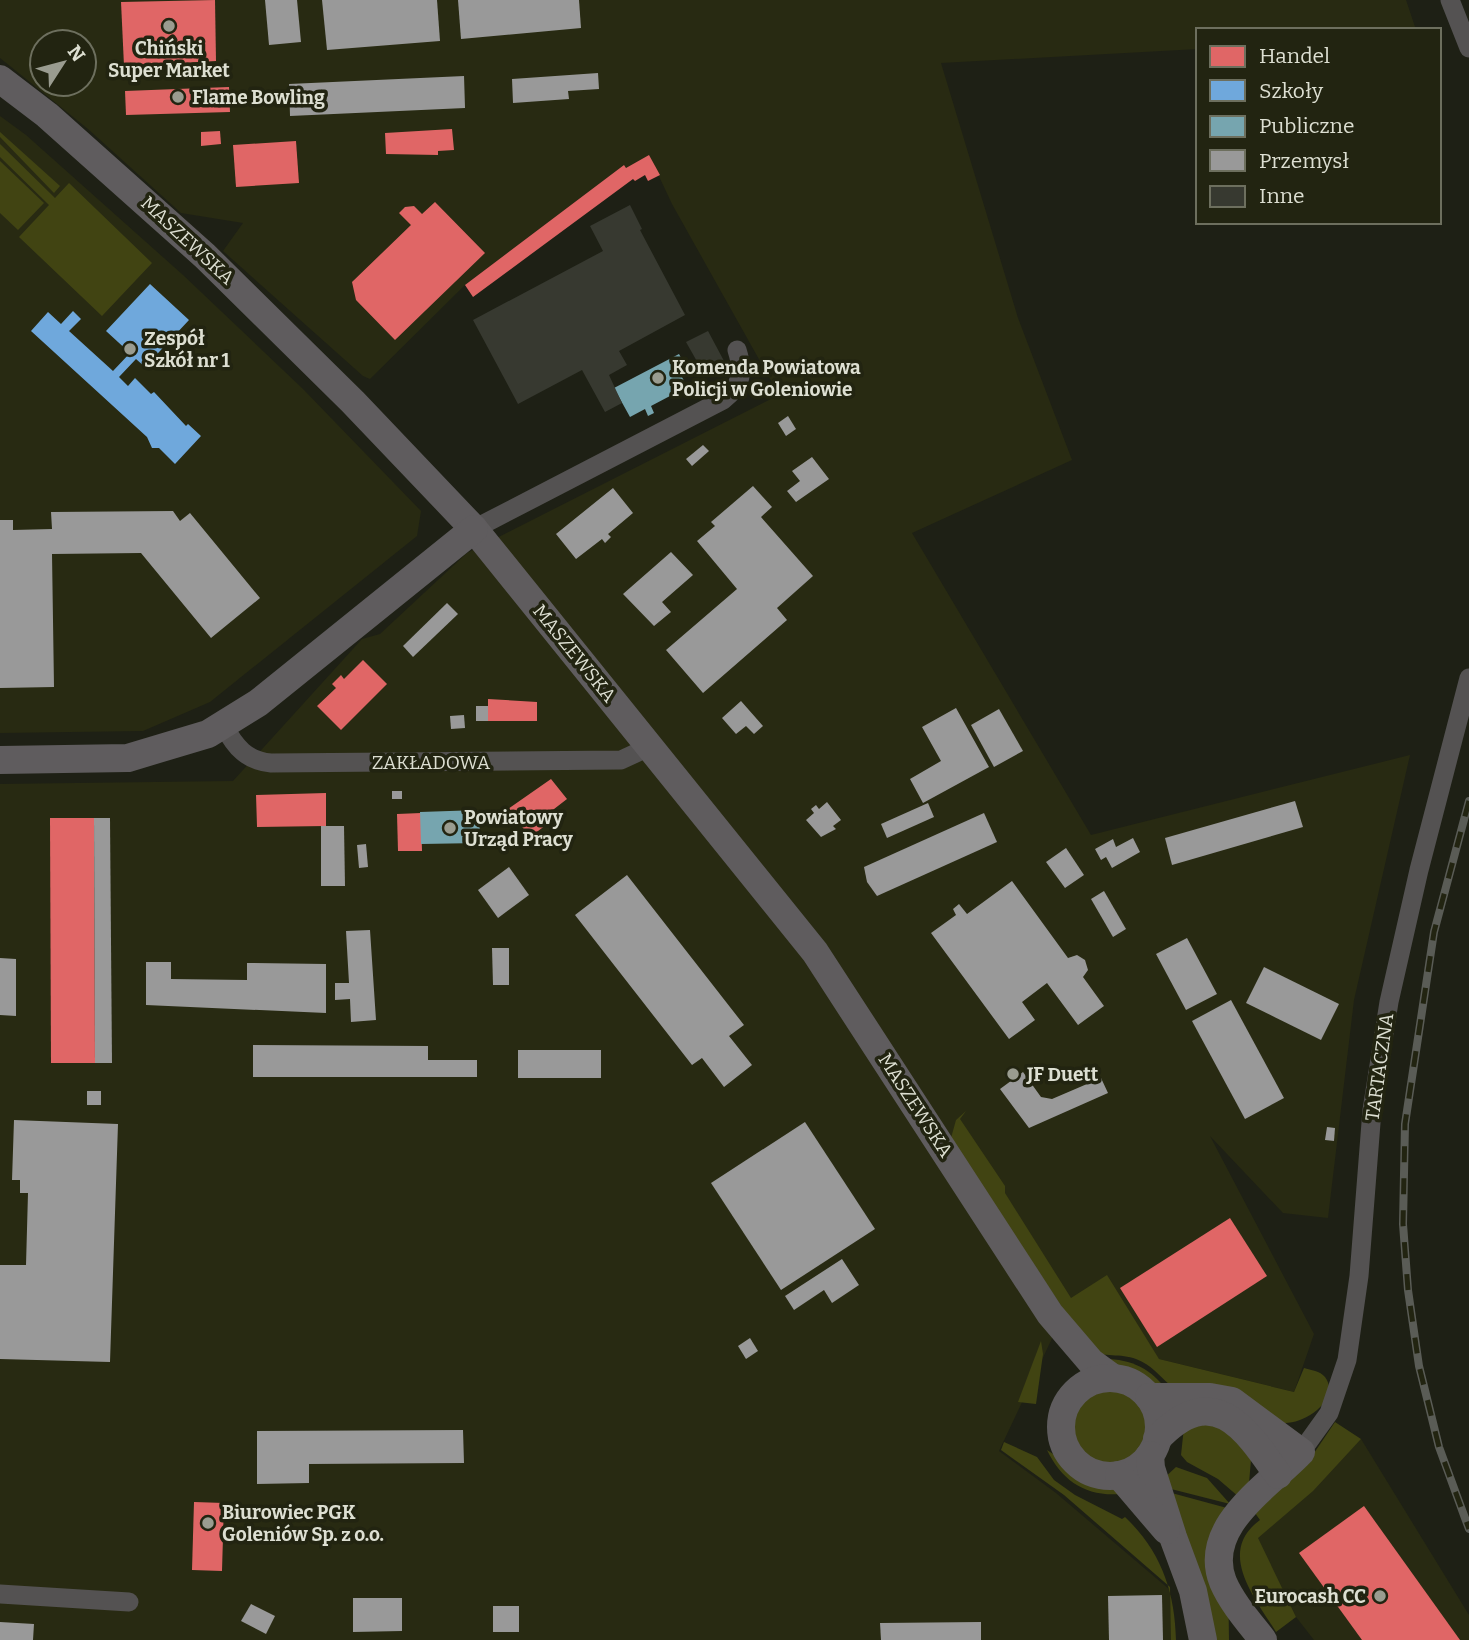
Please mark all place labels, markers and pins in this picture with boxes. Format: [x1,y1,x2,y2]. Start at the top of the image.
marker: Chiński Super Market [161,18,177,34]
place label: Chiński Super Market [108,37,230,82]
place label: Flame Bowling [192,86,325,109]
marker: Flame Bowling [170,89,186,105]
place label: Zespół Szkół nr 1 [144,327,231,372]
marker: Zespół Szkół nr 1 [122,341,138,357]
place label: Komenda Powiatowa Policji w Goleniowie [672,356,861,401]
marker: Komenda Powiatowa Policji w Goleniowie [650,370,666,386]
place label: Powiatowy Urząd Pracy [464,806,573,851]
marker: Powiatowy Urząd Pracy [442,820,458,836]
place label: JF Duett [1026,1063,1099,1086]
marker: JF Duett [1005,1066,1021,1082]
place label: Biurowiec PGK Goleniów Sp. z o.o. [222,1501,384,1546]
marker: Biurowiec PGK Goleniów Sp. z o.o. [200,1515,216,1531]
place label: Eurocash CC [1255,1585,1366,1608]
marker: Eurocash CC [1372,1588,1388,1604]

